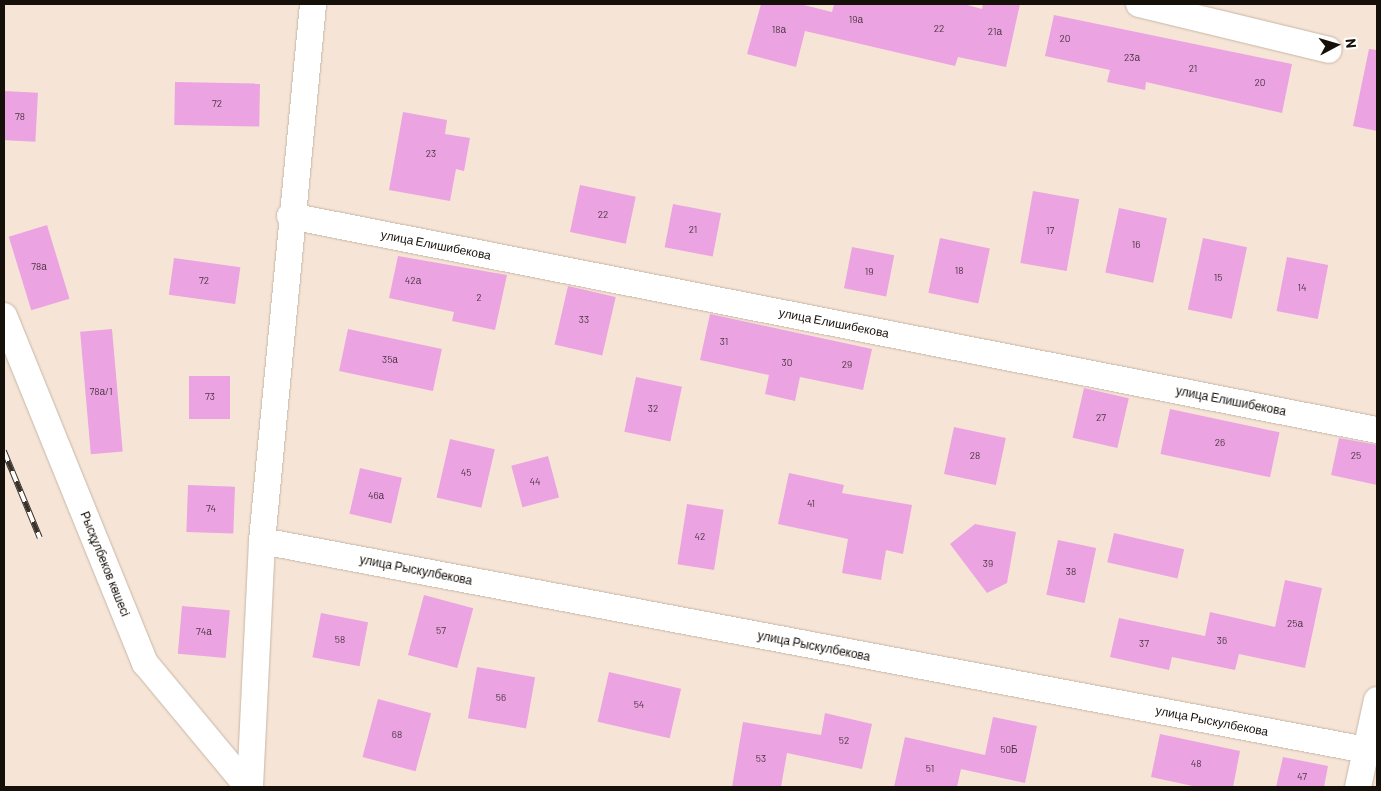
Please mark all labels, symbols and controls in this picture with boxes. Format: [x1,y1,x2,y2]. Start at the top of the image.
house number: 19а [849,14,863,26]
north arrow [1311,20,1361,70]
house number: 22 [934,23,944,35]
house number: 18а [772,24,786,36]
house number: 21а [988,26,1002,38]
house number: 20 [1059,33,1071,45]
text: N [1342,38,1360,49]
house number: 23а [1124,52,1140,64]
house number: 21 [1189,63,1197,75]
house number: 20 [1254,77,1266,89]
house number: 72 [212,98,222,110]
house number: 78 [15,111,25,123]
house number: 23 [426,148,436,160]
house number: 22 [598,209,608,221]
house number: 21 [689,224,697,236]
house number: 17 [1046,225,1054,237]
street label: улица Елишибекова [380,227,492,263]
house number: 16 [1132,239,1140,251]
house number: 78а [31,261,47,273]
house number: 18 [955,265,963,277]
house number: 19 [865,266,873,278]
house number: 15 [1214,272,1222,284]
house number: 72 [199,275,209,287]
house number: 42а [405,275,421,287]
house number: 14 [1297,282,1307,294]
house number: 2 [476,292,482,304]
street label: улица Елишибекова [778,305,890,341]
house number: 33 [579,314,589,326]
house number: 31 [720,336,728,348]
house number: 35а [382,354,398,366]
house number: 30 [782,357,792,369]
house number: 29 [842,359,852,371]
street label: улица Елишибекова [1175,383,1287,419]
house number: 78а/1 [89,386,113,398]
house number: 73 [205,391,215,403]
house number: 32 [648,403,658,415]
house number: 27 [1096,412,1106,424]
house number: 26 [1215,437,1225,449]
house number: 28 [970,450,980,462]
house number: 25 [1351,450,1361,462]
house number: 45 [461,467,471,479]
house number: 44 [529,476,541,488]
house number: 46а [368,490,384,502]
house number: 41 [807,498,815,510]
house number: 74 [206,503,216,515]
street label: Рысқұлбеков көшесі [77,509,133,619]
house number: 42 [695,531,705,543]
street label: улица Рыскулбекова [358,552,474,588]
house number: 39 [983,558,993,570]
house number: 38 [1066,566,1076,578]
house number: 25а [1287,618,1303,630]
house number: 57 [436,625,446,637]
house number: 74а [196,626,212,638]
street label: улица Рыскулбекова [756,628,872,664]
house number: 58 [335,634,345,646]
house number: 36 [1217,635,1227,647]
house number: 37 [1139,638,1149,650]
house number: 56 [496,692,506,704]
house number: 54 [634,699,644,711]
street label: улица Рыскулбекова [1154,703,1270,739]
house number: 68 [392,729,402,741]
house number: 52 [839,735,849,747]
house number: 50Б [1000,744,1018,756]
house number: 53 [756,753,766,765]
house number: 48 [1191,758,1201,770]
house number: 51 [926,763,934,775]
house number: 47 [1297,771,1307,783]

